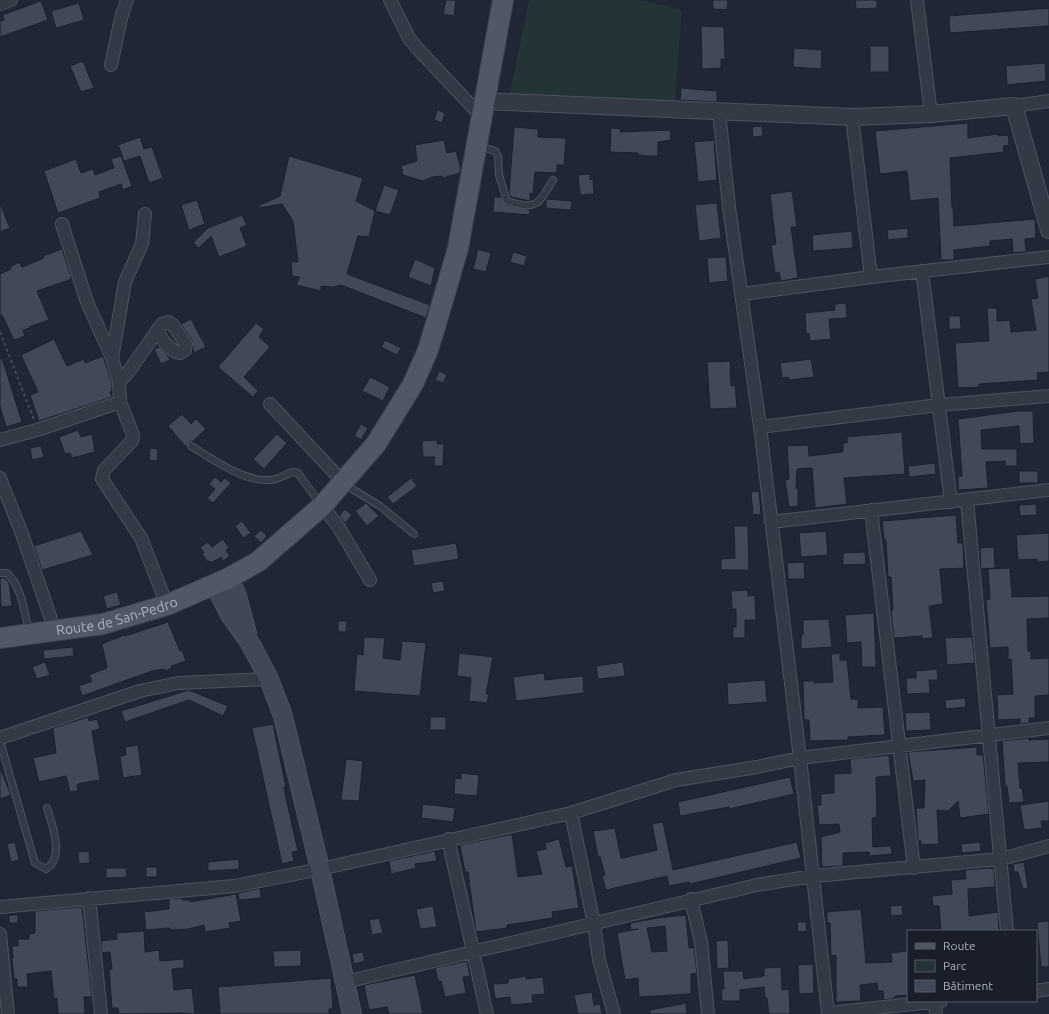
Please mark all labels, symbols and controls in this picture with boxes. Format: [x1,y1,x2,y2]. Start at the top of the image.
street label: Route de San-Pedro [55,593,180,638]
legend [907,930,1037,1002]
text: Route [943,939,976,952]
text: Parc [943,959,967,972]
text: Bâtiment [943,979,993,992]

